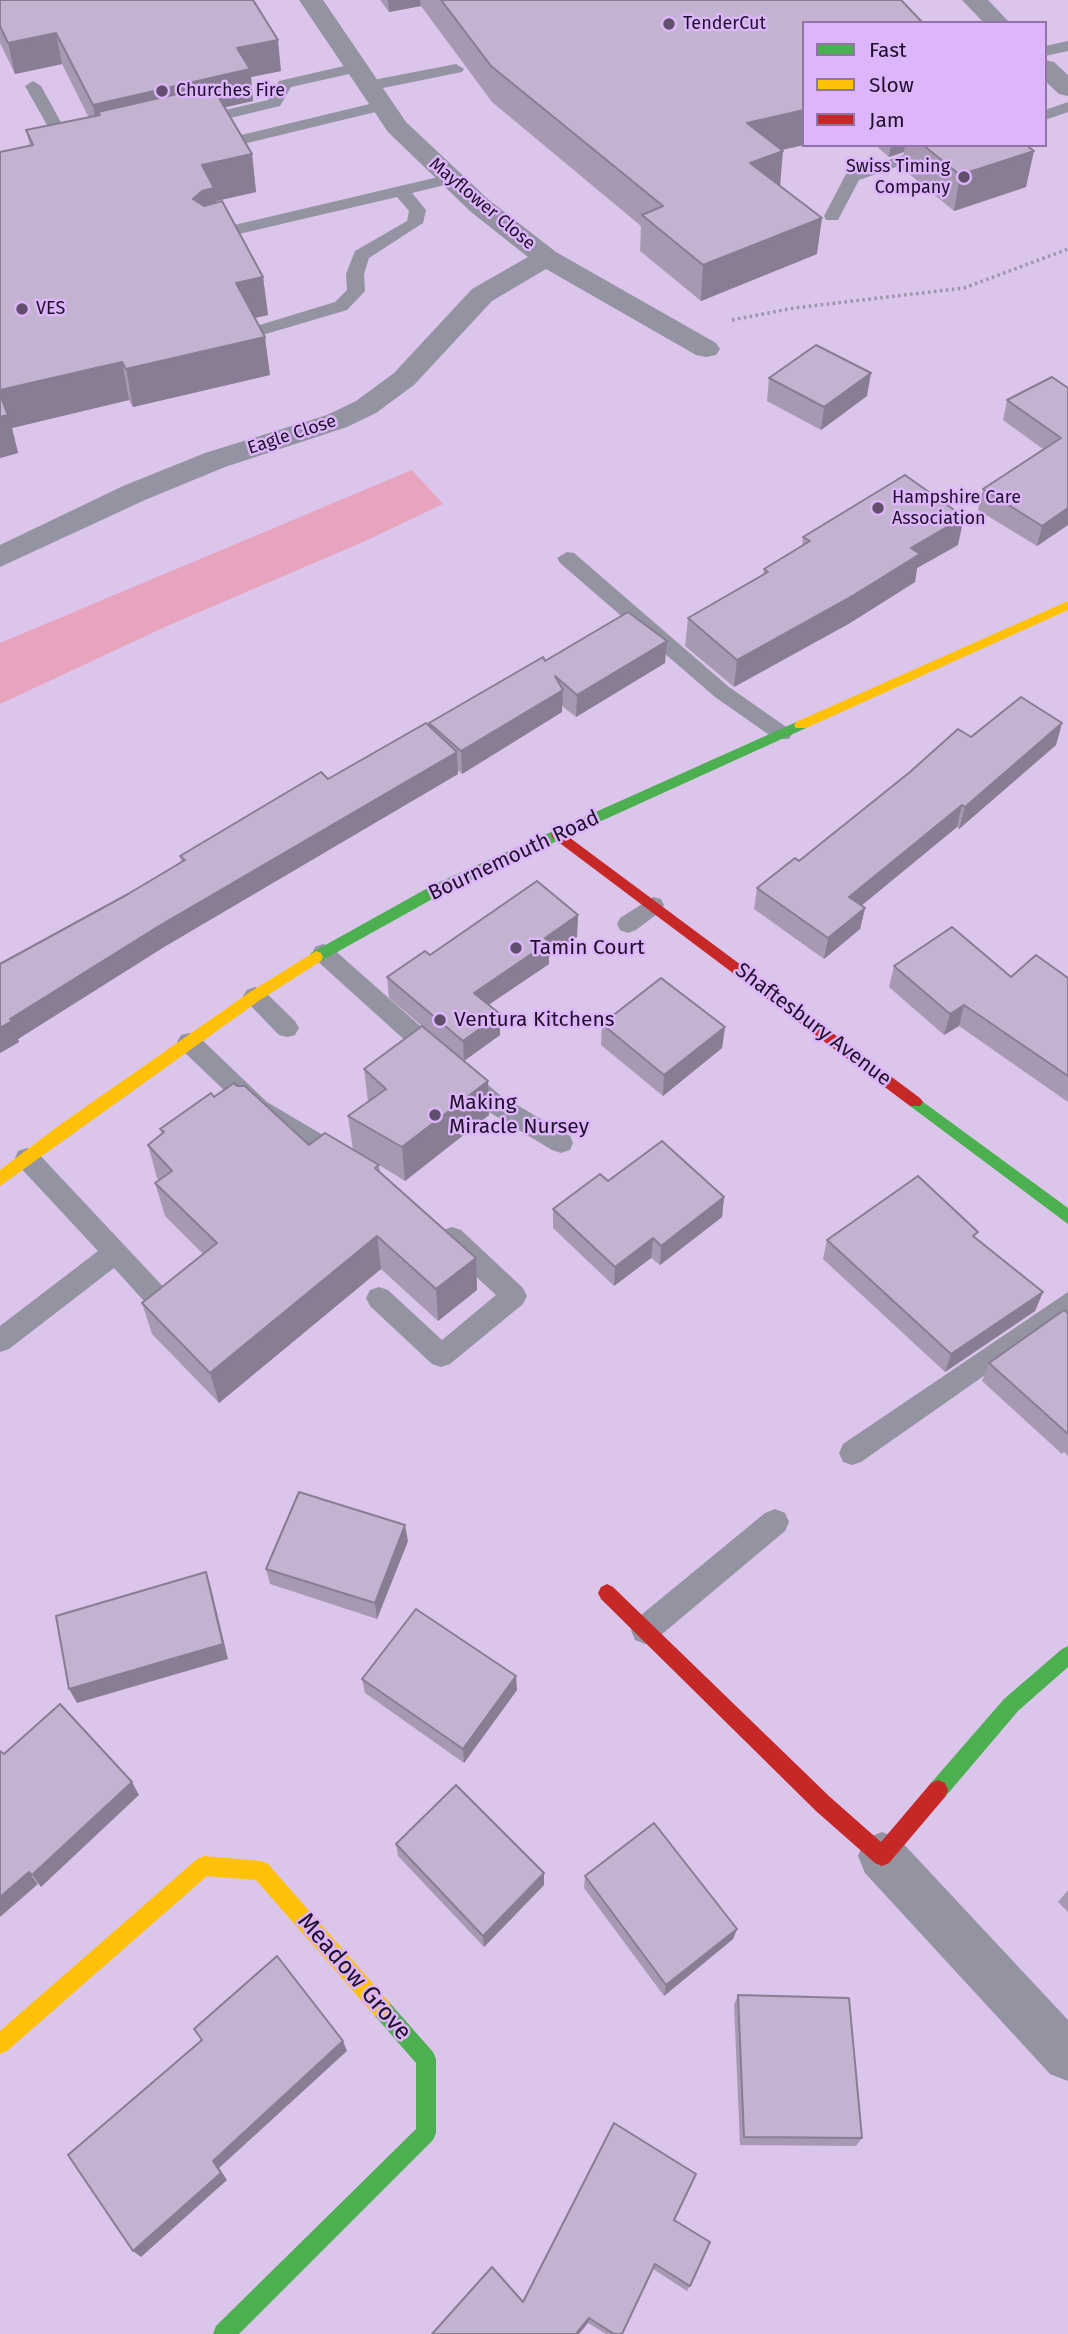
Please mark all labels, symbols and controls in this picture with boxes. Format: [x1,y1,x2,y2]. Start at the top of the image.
place label: TenderCut [683,13,766,35]
marker: TenderCut [661,16,677,32]
legend [802,21,1047,147]
text: Fast [869,37,907,63]
text: Slow [869,72,914,98]
place label: Churches Fire [176,80,285,102]
marker: Churches Fire [154,83,170,99]
text: Jam [869,107,905,133]
street label: Mayflower Close [425,153,539,255]
place label: Swiss Timing Company [846,156,950,198]
marker: Swiss Timing Company [956,169,972,185]
place label: VES [36,298,65,320]
marker: VES [14,301,30,317]
street label: Eagle Close [245,411,339,459]
place label: Hampshire Care Association [892,487,1021,530]
marker: Hampshire Care Association [870,500,886,516]
street label: Bournemouth Road [425,805,603,907]
place label: Tamin Court [530,935,645,961]
marker: Tamin Court [508,940,524,956]
street label: Shaftesbury Avenue [730,958,896,1092]
place label: Ventura Kitchens [454,1007,615,1033]
marker: Ventura Kitchens [432,1012,448,1028]
place label: Making Miracle Nursey [449,1090,589,1140]
marker: Making Miracle Nursey [427,1107,443,1123]
street label: Meadow Grove [291,1908,417,2046]

